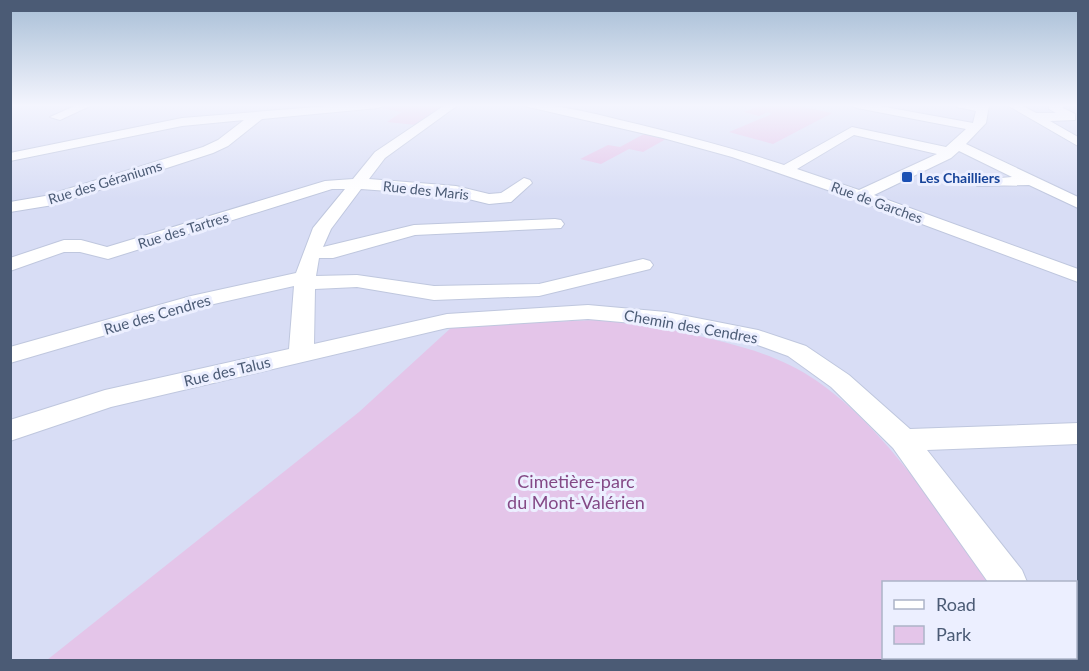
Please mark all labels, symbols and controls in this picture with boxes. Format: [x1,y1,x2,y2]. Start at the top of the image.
street label: Rue des Géraniums [46,157,164,207]
place label: Les Chailliers [919,169,1000,186]
marker: Les Chailliers [900,170,914,184]
street label: Rue des Maris [382,177,470,203]
street label: Rue de Garches [829,178,925,226]
street label: Rue des Tartres [136,208,230,252]
street label: Rue des Cendres [102,290,212,338]
street label: Chemin des Cendres [623,305,759,347]
street label: Rue des Talus [182,352,272,390]
park label: Cimetière-parc du Mont-Valérien [507,470,645,513]
legend [882,581,1077,659]
text: Road [936,593,976,615]
text: Park [936,623,972,645]

